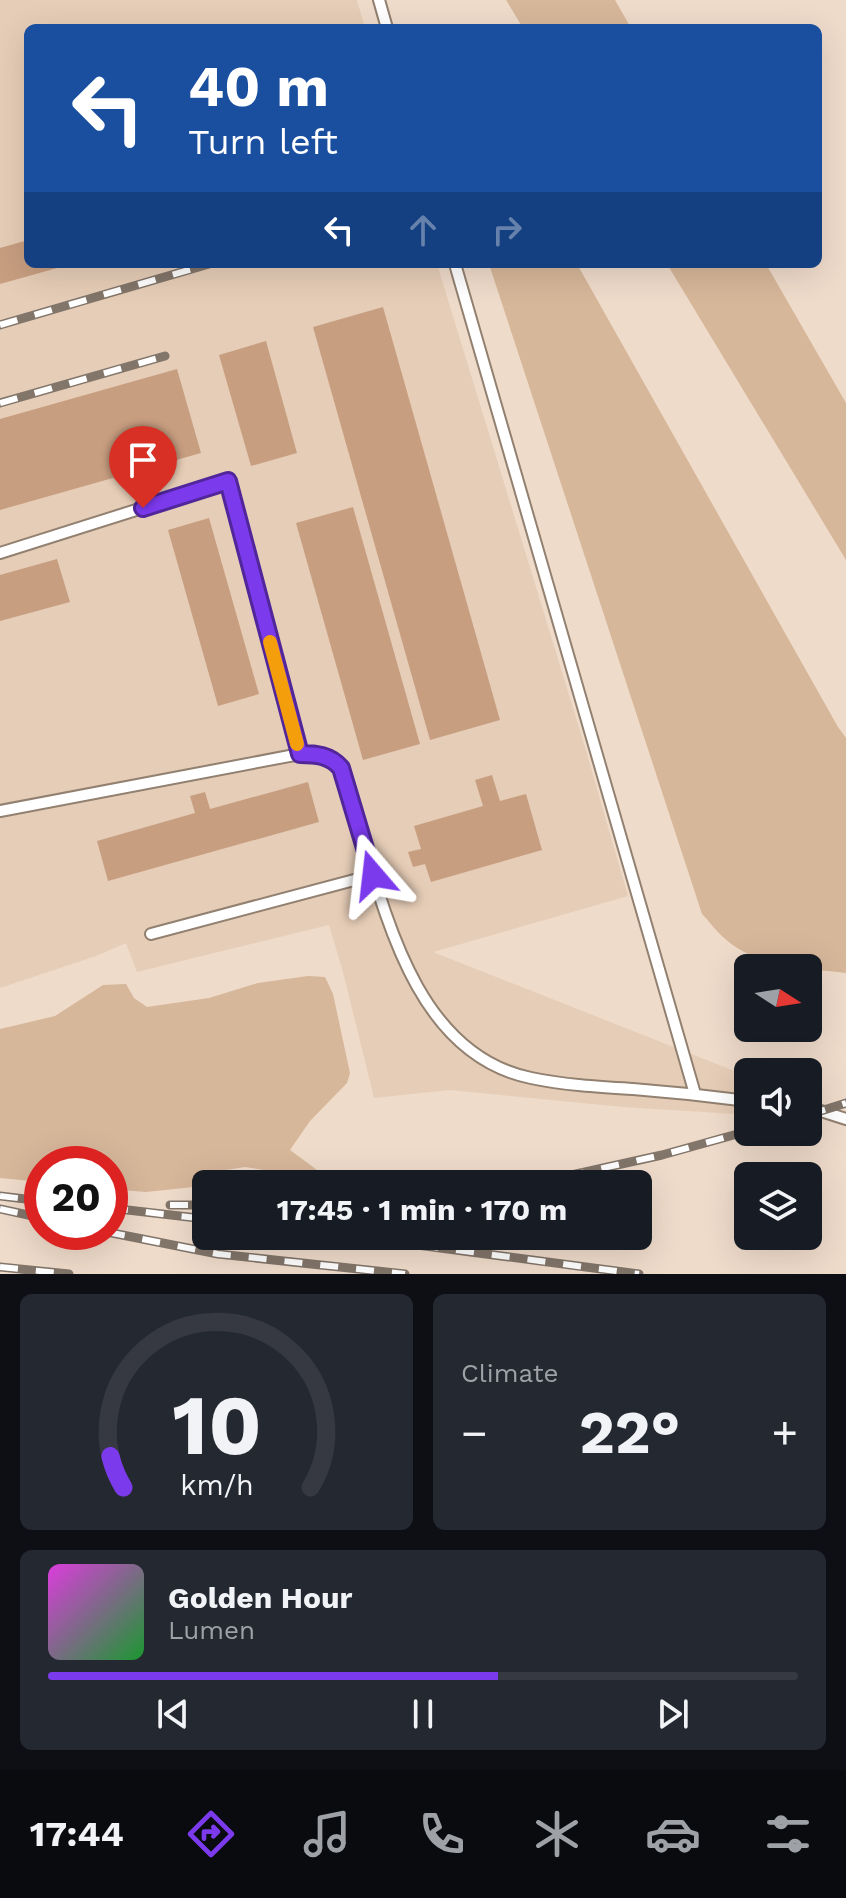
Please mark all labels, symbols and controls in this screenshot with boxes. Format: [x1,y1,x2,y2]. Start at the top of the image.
text: 40 m [188,54,329,120]
icon: left [56,56,160,160]
text: Turn left [188,121,338,163]
icon: left [317,208,361,252]
icon: ahead [401,208,445,252]
icon: right [485,208,529,252]
pin [109,426,177,508]
icon: arrive [121,438,165,482]
position arrow [331,833,415,917]
north arrow [734,954,822,1042]
map controls [734,954,822,1250]
button: sound [734,1058,822,1146]
speed limit sign: 20 [24,1146,128,1250]
button: layers [734,1162,822,1250]
text: 17:45 · 1 min · 170 m [277,1192,567,1227]
text: Climate [461,1358,559,1388]
text: 10 [172,1377,261,1474]
text: 22° [579,1397,680,1468]
text: − [461,1407,488,1459]
text: + [771,1407,798,1459]
text: km/h [180,1468,253,1502]
text: Golden Hour [168,1580,352,1615]
text: Lumen [168,1615,255,1645]
icon: previous [151,1692,195,1736]
icon: pause [401,1692,445,1736]
icon: next [651,1692,695,1736]
icon: directions [183,1806,239,1862]
icon: music [299,1806,355,1862]
icon: phone [414,1806,470,1862]
icon: climate [529,1806,585,1862]
icon: car [645,1806,701,1862]
icon: filters [760,1806,816,1862]
text: 17:44 [30,1813,124,1855]

